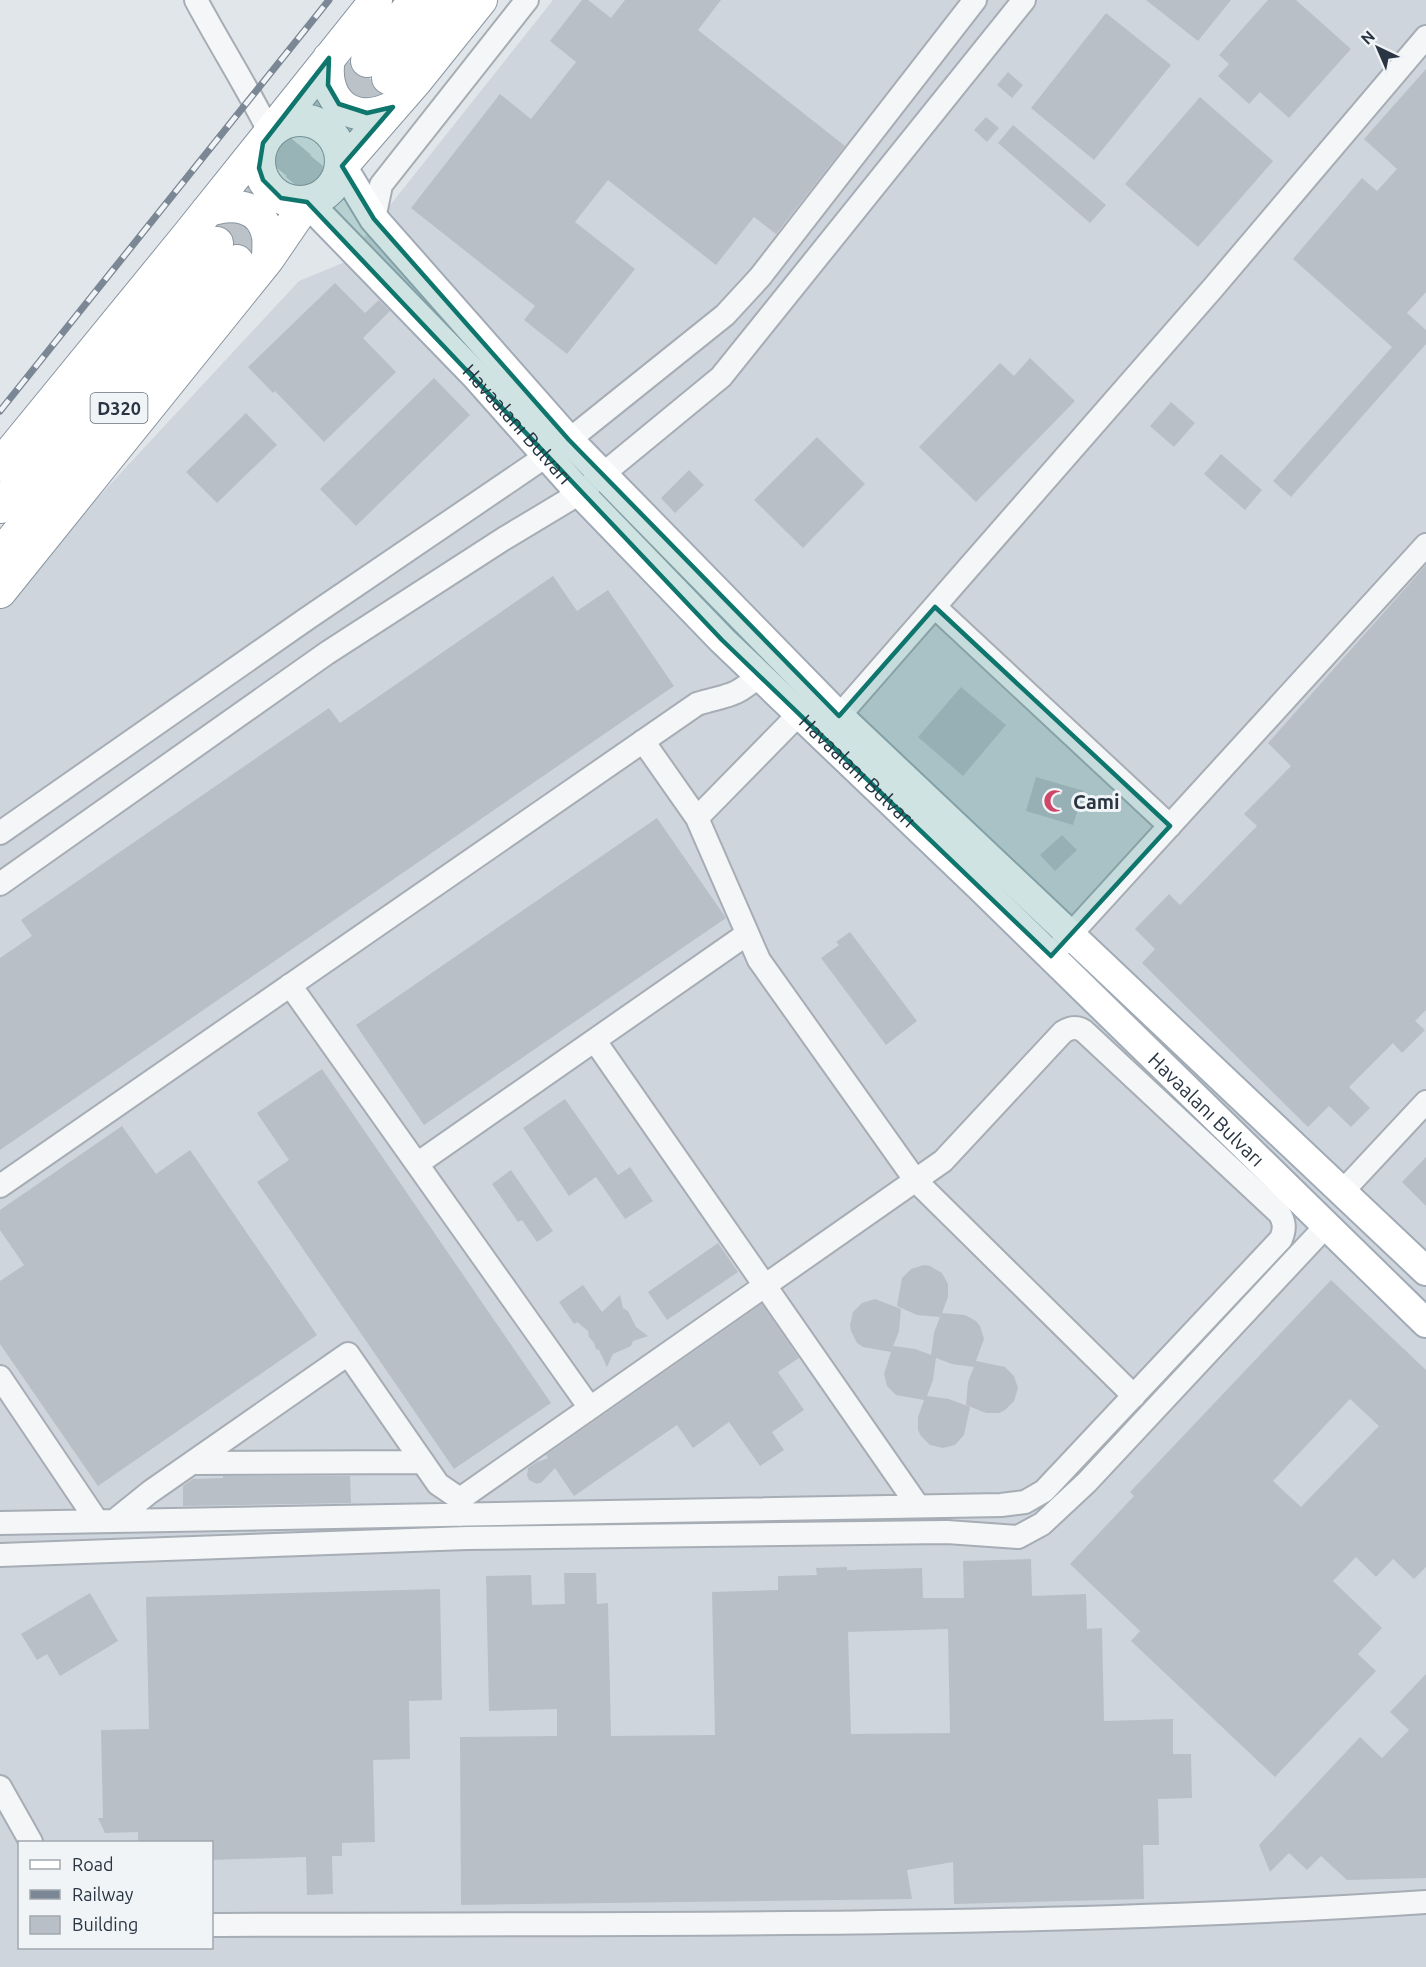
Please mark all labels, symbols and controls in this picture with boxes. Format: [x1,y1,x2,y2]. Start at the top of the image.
north arrow [1348,18,1408,78]
text: N [1357,27,1378,48]
street label: Havaalanı Bulvarı [459,359,578,488]
road number: D320 [90,393,148,423]
street label: Havaalanı Bulvarı [795,709,921,832]
mosque icon: Cami [1042,788,1068,814]
place label: Cami [1073,790,1120,813]
street label: Havaalanı Bulvarı [1144,1047,1270,1170]
legend [18,1841,213,1949]
text: Road [72,1854,114,1874]
text: Railway [72,1884,134,1904]
text: Building [72,1914,138,1934]

